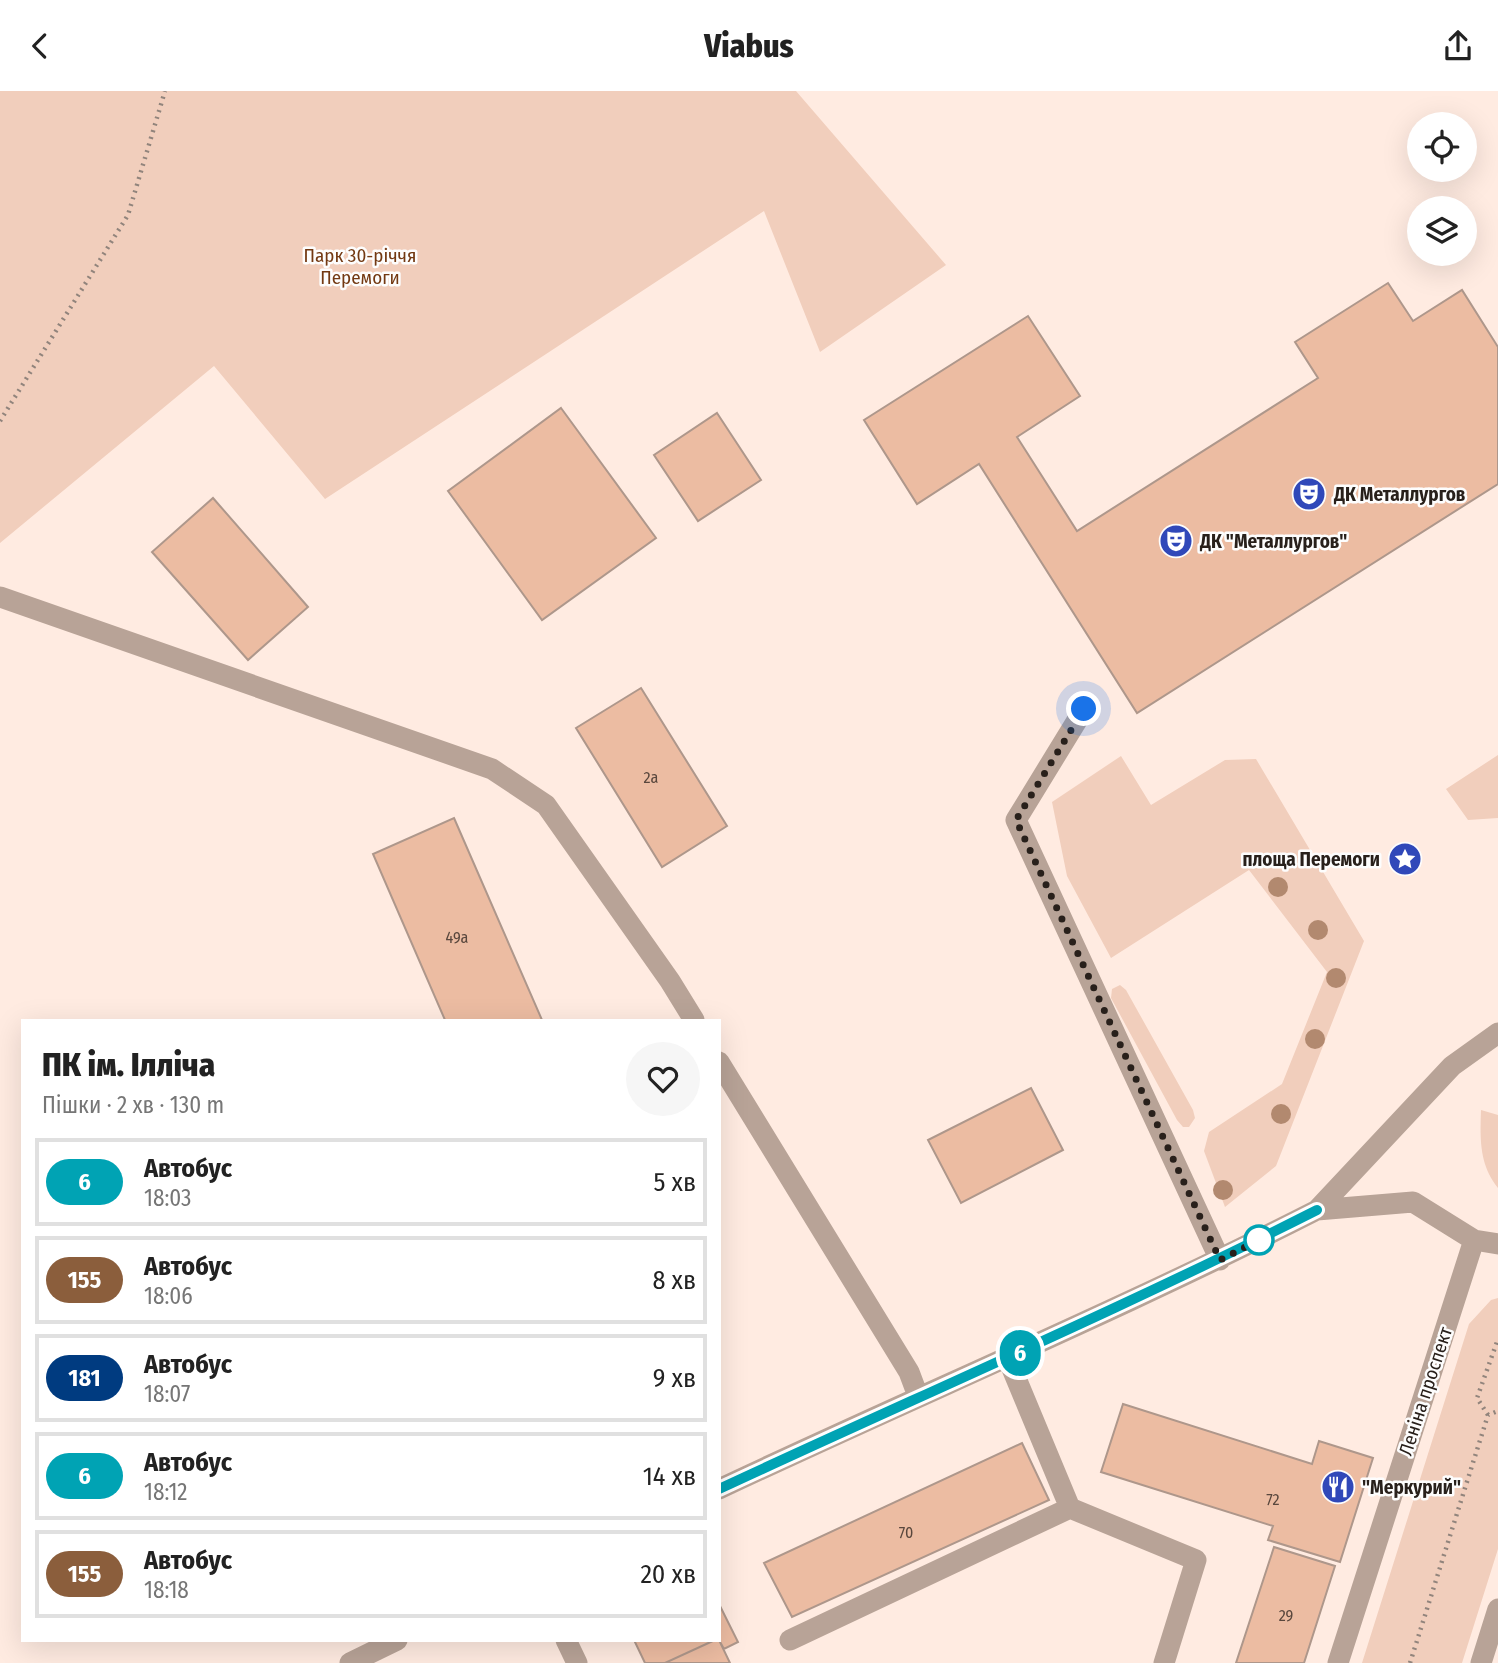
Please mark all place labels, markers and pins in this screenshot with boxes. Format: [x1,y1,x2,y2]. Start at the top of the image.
theatre icon: ДК Металлургов [1290,475,1328,513]
place label: ДК Металлургов [1333,483,1466,506]
theatre icon: ДК "Металлургов" [1157,522,1195,560]
place label: ДК "Металлургов" [1199,530,1347,553]
place icon: площа Перемоги [1386,840,1424,878]
place label: площа Перемоги [1242,848,1380,871]
unlabelled marker [1244,1225,1274,1255]
restaurant icon: "Меркурий" [1319,1468,1357,1506]
place label: "Меркурий" [1362,1476,1461,1499]

